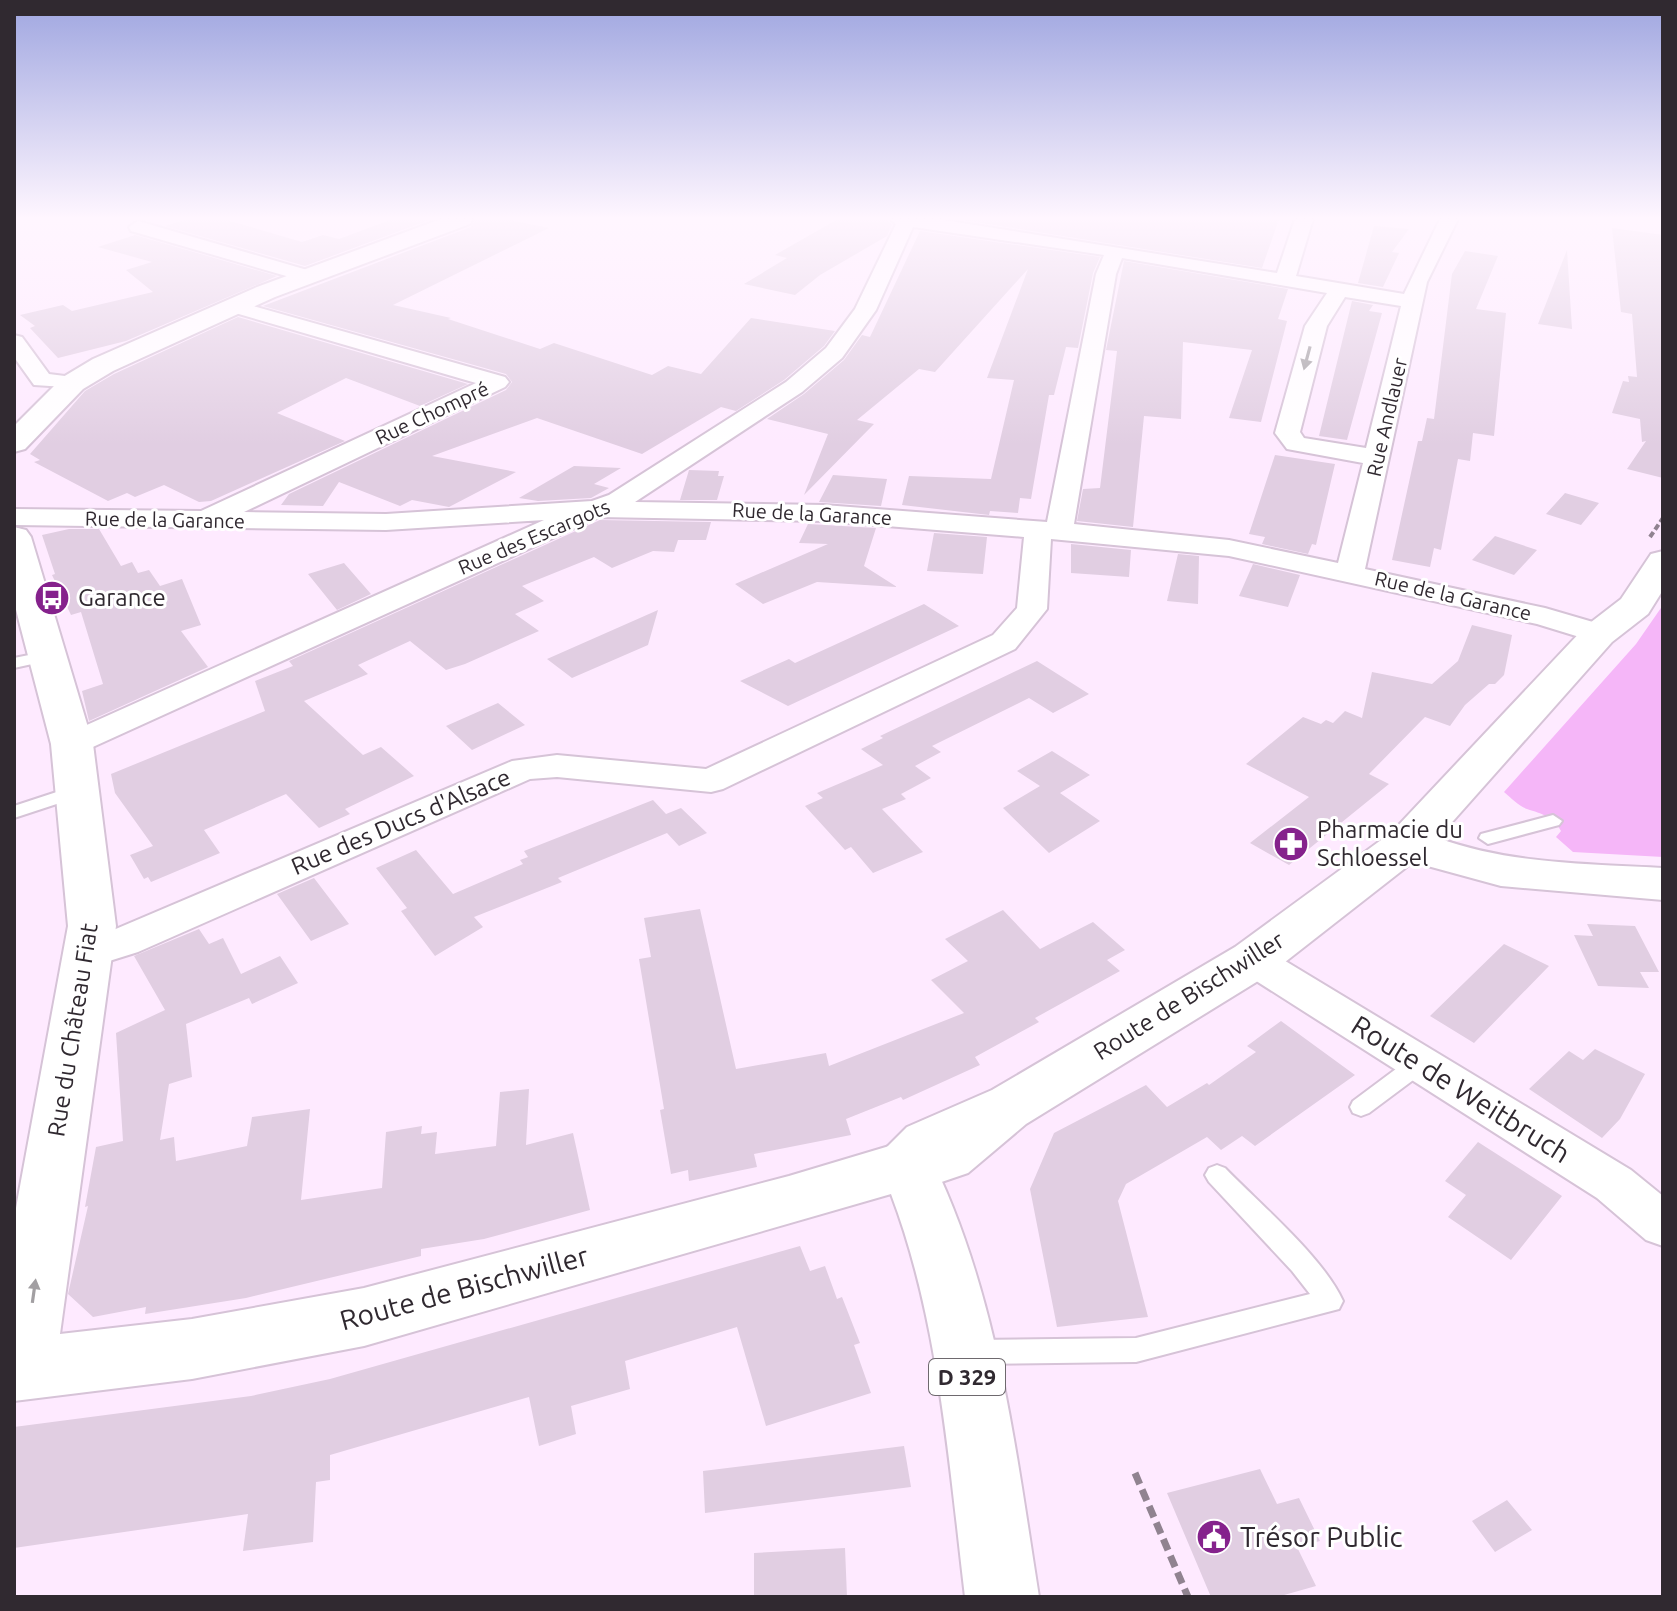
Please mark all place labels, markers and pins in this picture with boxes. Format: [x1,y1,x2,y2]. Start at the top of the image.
bus stop icon: Garance [33,579,71,617]
place label: Garance [78,584,166,611]
place label: Pharmacie du Schloessel [1317,816,1463,871]
pharmacy icon: Pharmacie du Schloessel [1272,825,1310,863]
public building icon: Trésor Public [1195,1518,1233,1556]
place label: Trésor Public [1240,1521,1403,1552]

